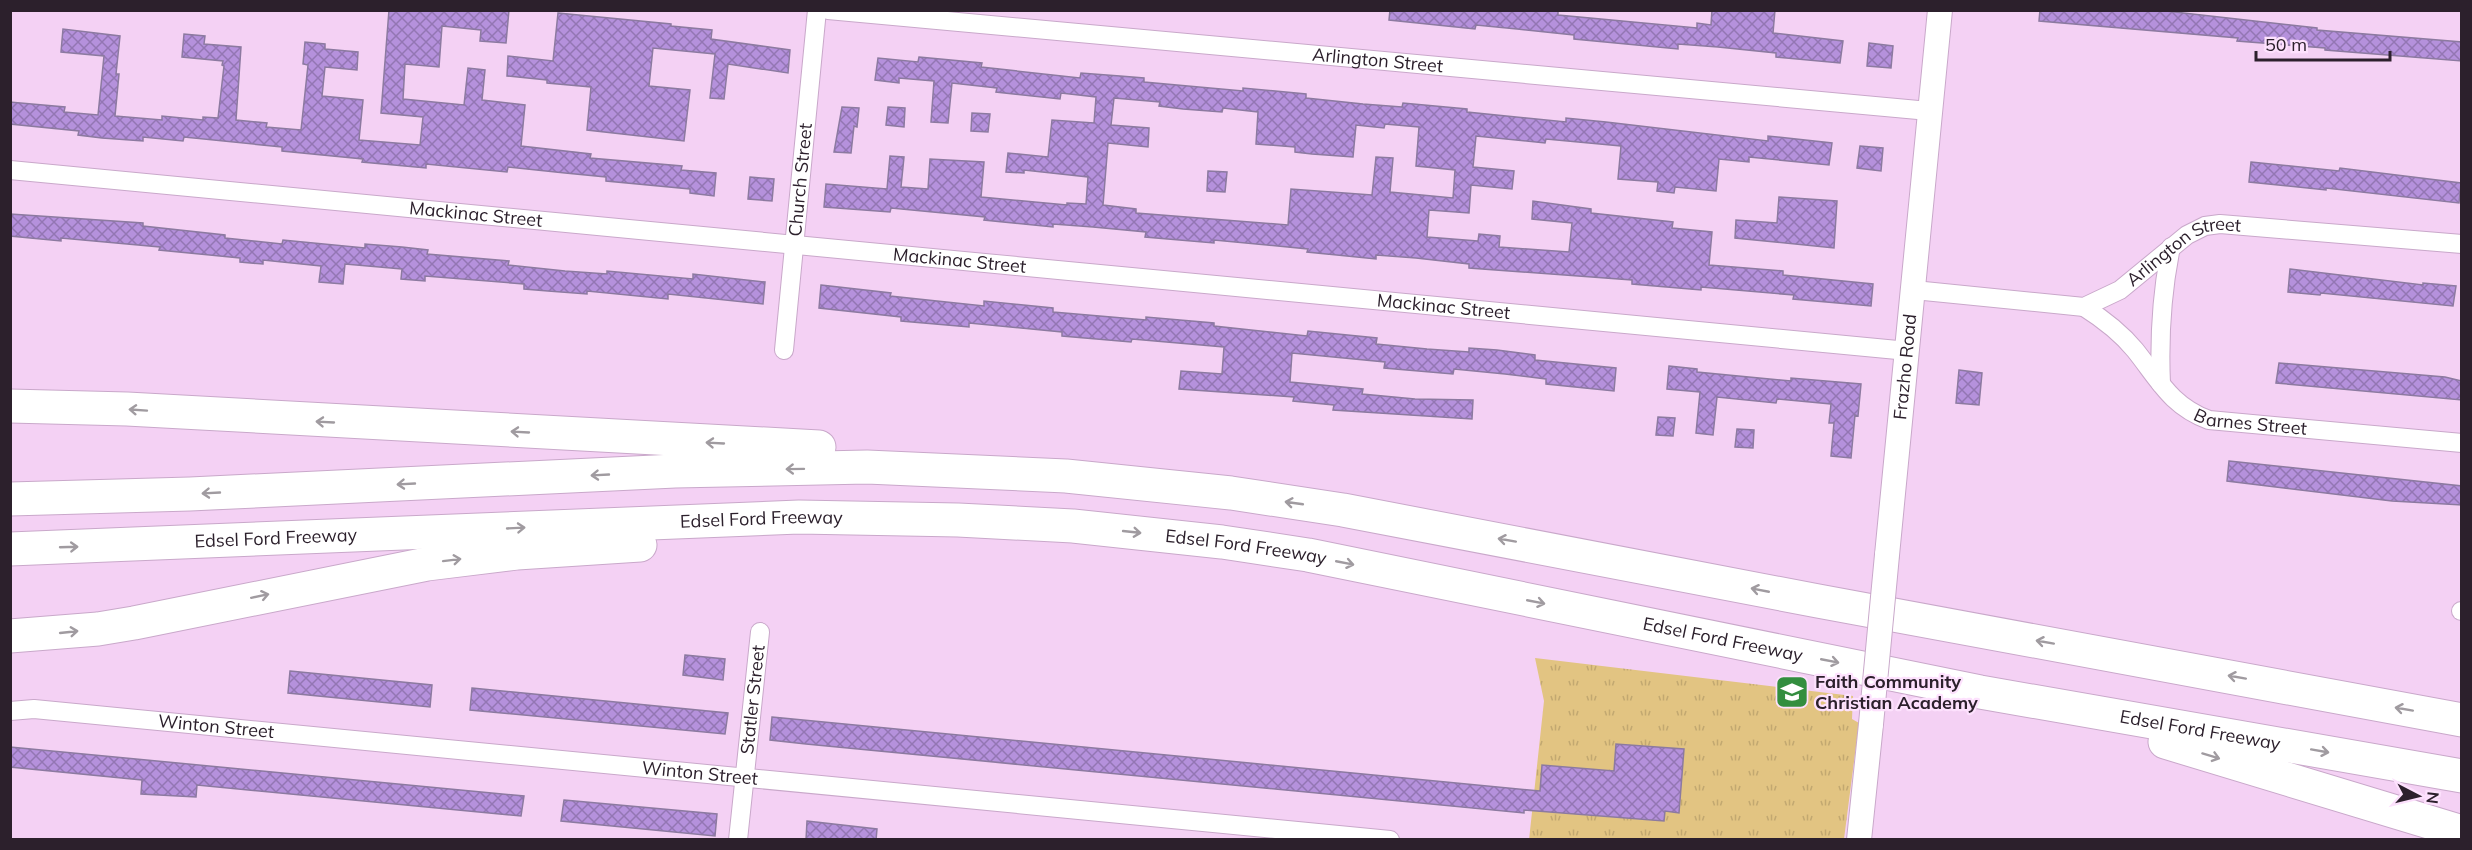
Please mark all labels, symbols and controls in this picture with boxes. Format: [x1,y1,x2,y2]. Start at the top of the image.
scale bar [2256,24,2390,62]
text: 50 m [2265,33,2307,56]
street label: Arlington Street [1311,42,1444,77]
street label: Church Street [783,122,817,237]
street label: Mackinac Street [408,196,544,232]
street label: Arlington Street [2121,212,2242,291]
street label: Mackinac Street [892,242,1027,278]
street label: Mackinac Street [1376,288,1511,324]
street label: Frazho Road [1888,313,1921,421]
street label: Barnes Street [2190,403,2308,440]
one-way arrow [129,404,148,415]
one-way arrow [316,416,336,427]
one-way arrow [510,427,530,438]
one-way arrow [705,437,725,448]
one-way arrow [786,463,806,474]
one-way arrow [591,469,611,480]
one-way arrow [396,478,416,489]
one-way arrow [201,487,221,498]
one-way arrow [1285,498,1305,509]
street label: Edsel Ford Freeway [680,505,843,533]
street label: Edsel Ford Freeway [194,523,358,553]
one-way arrow [505,523,525,534]
street label: Edsel Ford Freeway [1164,524,1329,570]
one-way arrow [1121,527,1141,538]
one-way arrow [1498,534,1517,545]
one-way arrow [58,542,78,553]
one-way arrow [442,555,461,566]
one-way arrow [1335,558,1355,569]
one-way arrow [1751,584,1771,595]
one-way arrow [250,590,270,601]
one-way arrow [1526,597,1546,608]
street label: Edsel Ford Freeway [1641,612,1805,667]
one-way arrow [58,626,78,637]
one-way arrow [2036,636,2056,647]
street label: Statler Street [735,644,770,756]
one-way arrow [1820,656,1840,667]
place label: Faith Community Christian Academy [1815,670,1978,714]
one-way arrow [2228,671,2248,682]
school or university icon: Faith Community Christian Academy [1774,674,1810,710]
one-way arrow [2395,704,2414,715]
street label: Edsel Ford Freeway [2118,705,2283,755]
street label: Winton Street [157,709,275,743]
one-way arrow [2309,746,2329,757]
one-way arrow [2201,751,2220,762]
street label: Winton Street [641,756,759,790]
north arrow [2388,766,2448,826]
text: N [2422,791,2444,805]

